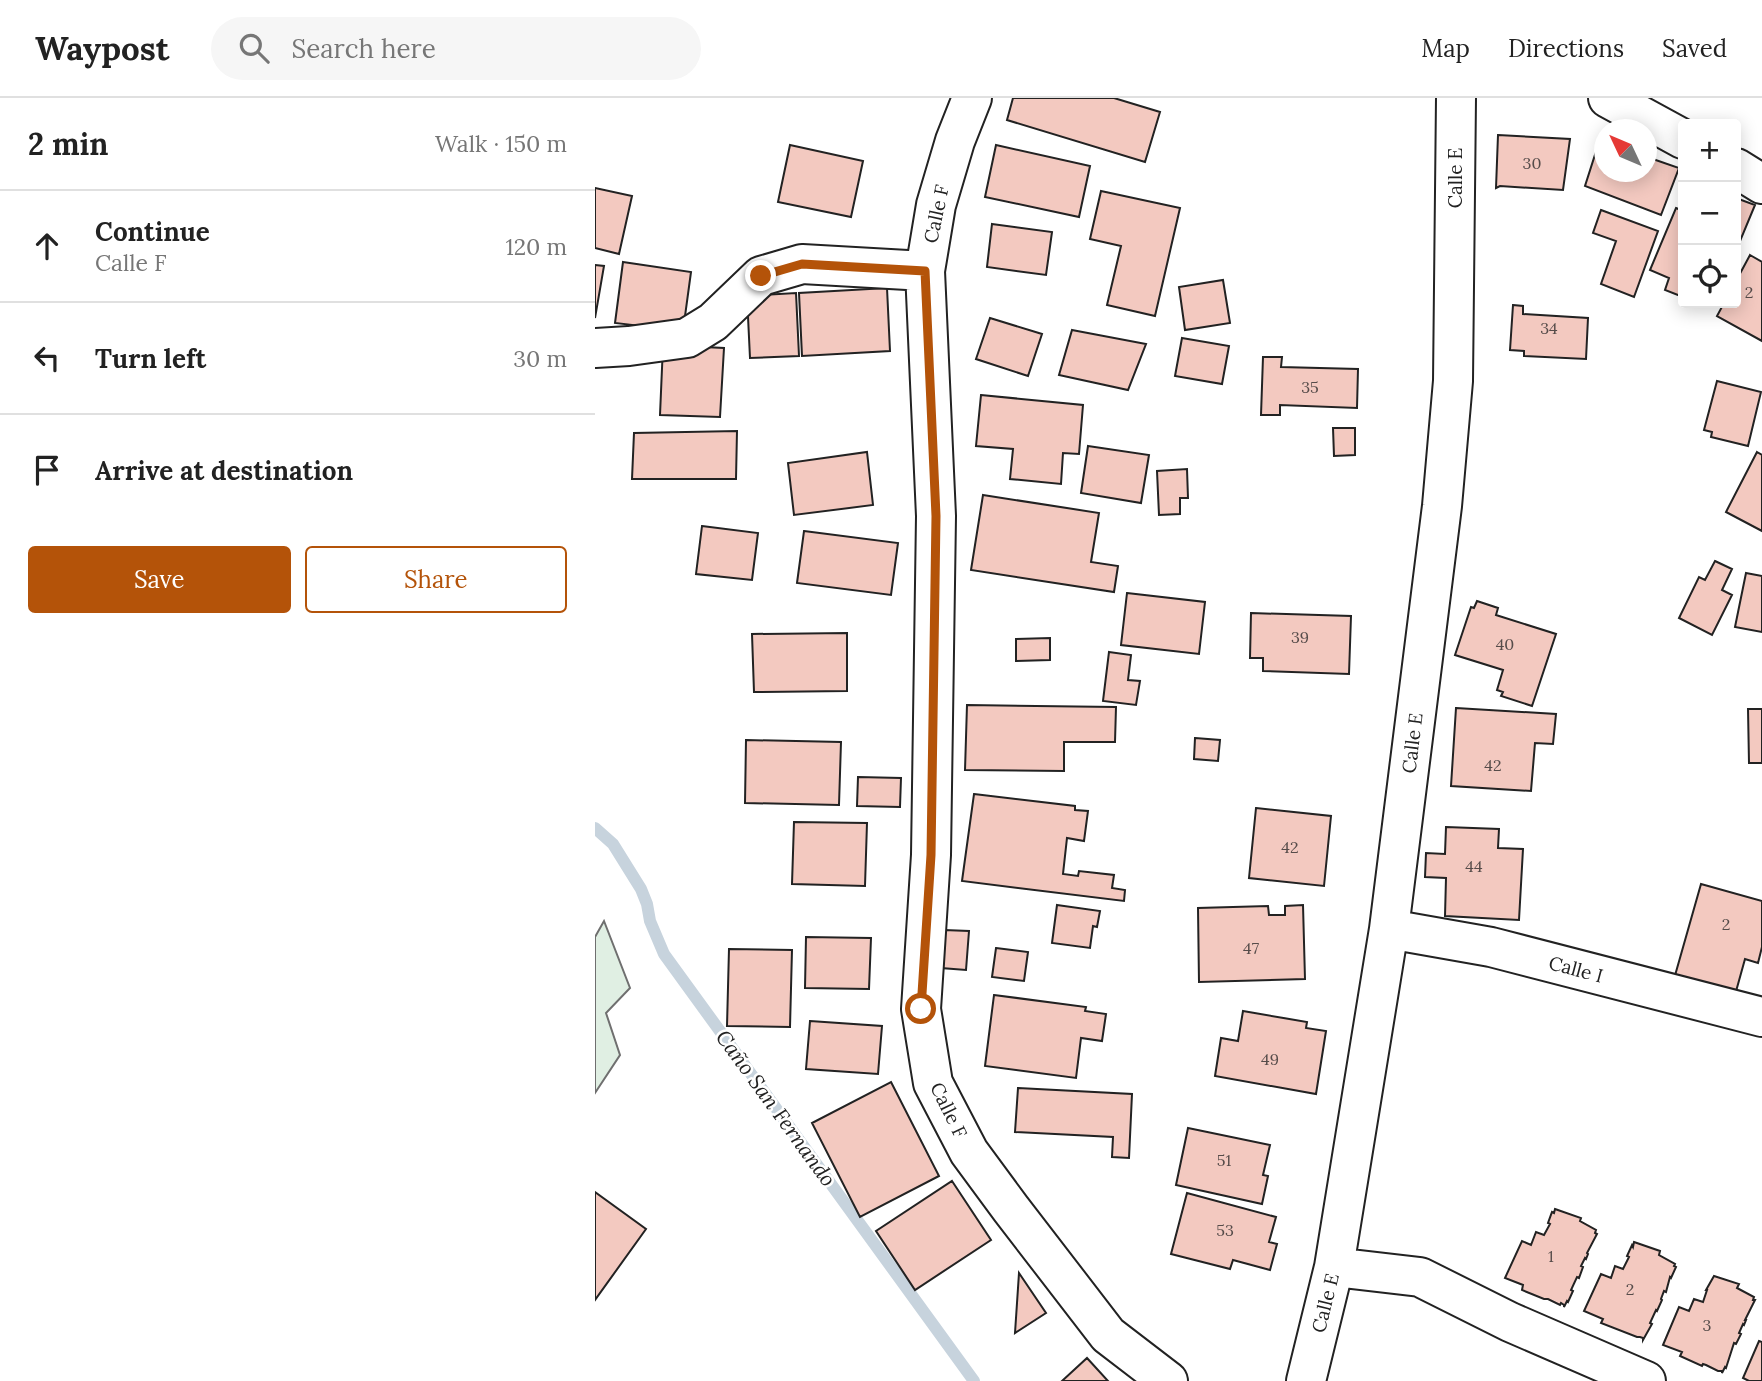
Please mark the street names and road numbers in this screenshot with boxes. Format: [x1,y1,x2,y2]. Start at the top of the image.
street label: Calle E [1443,148,1467,208]
street label: Calle F [918,183,954,245]
street label: Calle E [1396,711,1428,775]
street label: Calle I [1546,950,1606,988]
street label: Calle F [925,1078,973,1142]
street label: Calle E [1306,1271,1344,1335]

